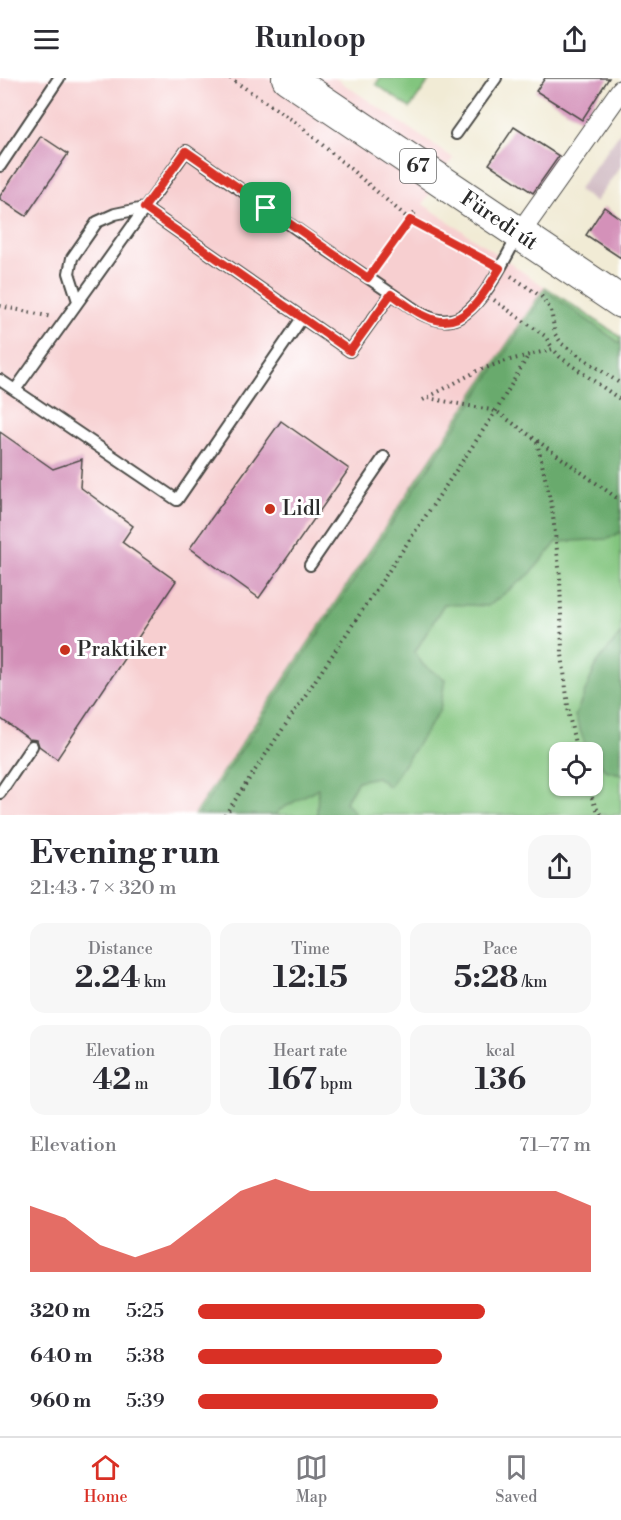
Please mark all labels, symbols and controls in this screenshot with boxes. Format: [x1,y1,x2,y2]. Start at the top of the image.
text: Runloop [255,22,366,56]
icon: menu [30,23,63,56]
icon: share [558,23,591,56]
road number: 67 [400,149,436,183]
pin [240,182,291,233]
street label: Füredi út [455,186,543,257]
icon: arrive [249,191,282,224]
place label: Lidl [282,496,321,522]
marker: Lidl [263,502,277,516]
place label: Praktiker [77,637,167,663]
marker: Praktiker [58,643,72,657]
map controls [549,742,603,796]
button: locate [549,742,603,796]
text: Evening run [30,833,219,874]
button: share [528,835,591,898]
text: 21:43 · 7 × 320 m [30,876,177,901]
text: Distance [88,939,153,959]
text: Time [291,939,330,959]
text: Pace [483,939,518,959]
text: 2.24 [75,959,141,997]
text: 12:15 [273,959,348,997]
text: 5:28 [454,959,518,997]
text: km [141,972,166,992]
text: /km [518,972,547,992]
text: Elevation [86,1041,155,1061]
text: Heart rate [274,1041,347,1061]
text: kcal [486,1041,515,1061]
text: 42 [92,1061,131,1099]
text: 167 [268,1061,317,1099]
text: 136 [475,1061,526,1099]
text: m [131,1074,149,1094]
text: bpm [317,1074,353,1094]
text: Elevation [30,1133,117,1158]
text: 71–77 m [519,1133,591,1158]
text: 320 m [30,1299,90,1324]
text: 5:25 [126,1299,164,1324]
text: 640 m [30,1344,92,1369]
text: 5:38 [126,1344,165,1369]
text: 960 m [30,1389,91,1414]
text: 5:39 [126,1389,165,1414]
tab: Home [84,1451,128,1507]
tab: Map [295,1451,328,1507]
tab: Saved [495,1451,537,1507]

